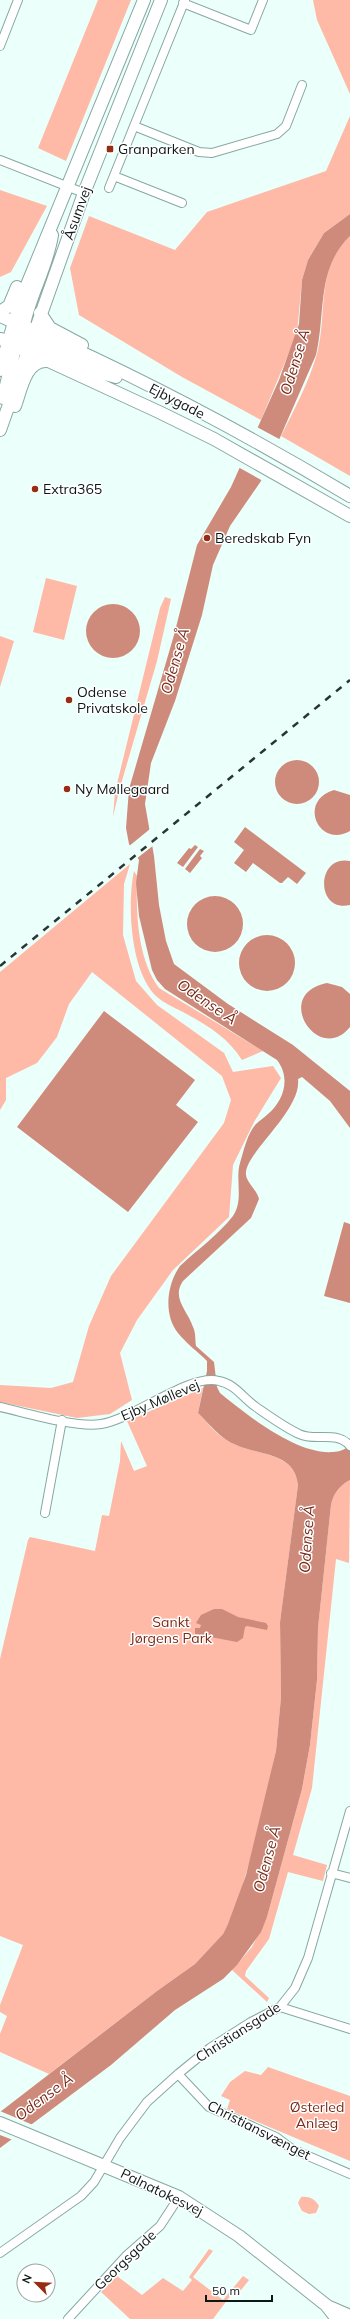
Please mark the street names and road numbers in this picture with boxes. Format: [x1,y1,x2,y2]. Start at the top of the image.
street label: Åsumvej [59,184,95,242]
street label: Ejbygade [146,379,208,423]
street label: Ejby Møllevej [118,1375,202,1425]
street label: Christiansgade [192,1998,284,2066]
street label: Christiansvænget [204,2096,314,2164]
street label: Palnatokesvej [118,2164,206,2220]
street label: Georgsgade [90,2226,160,2294]

